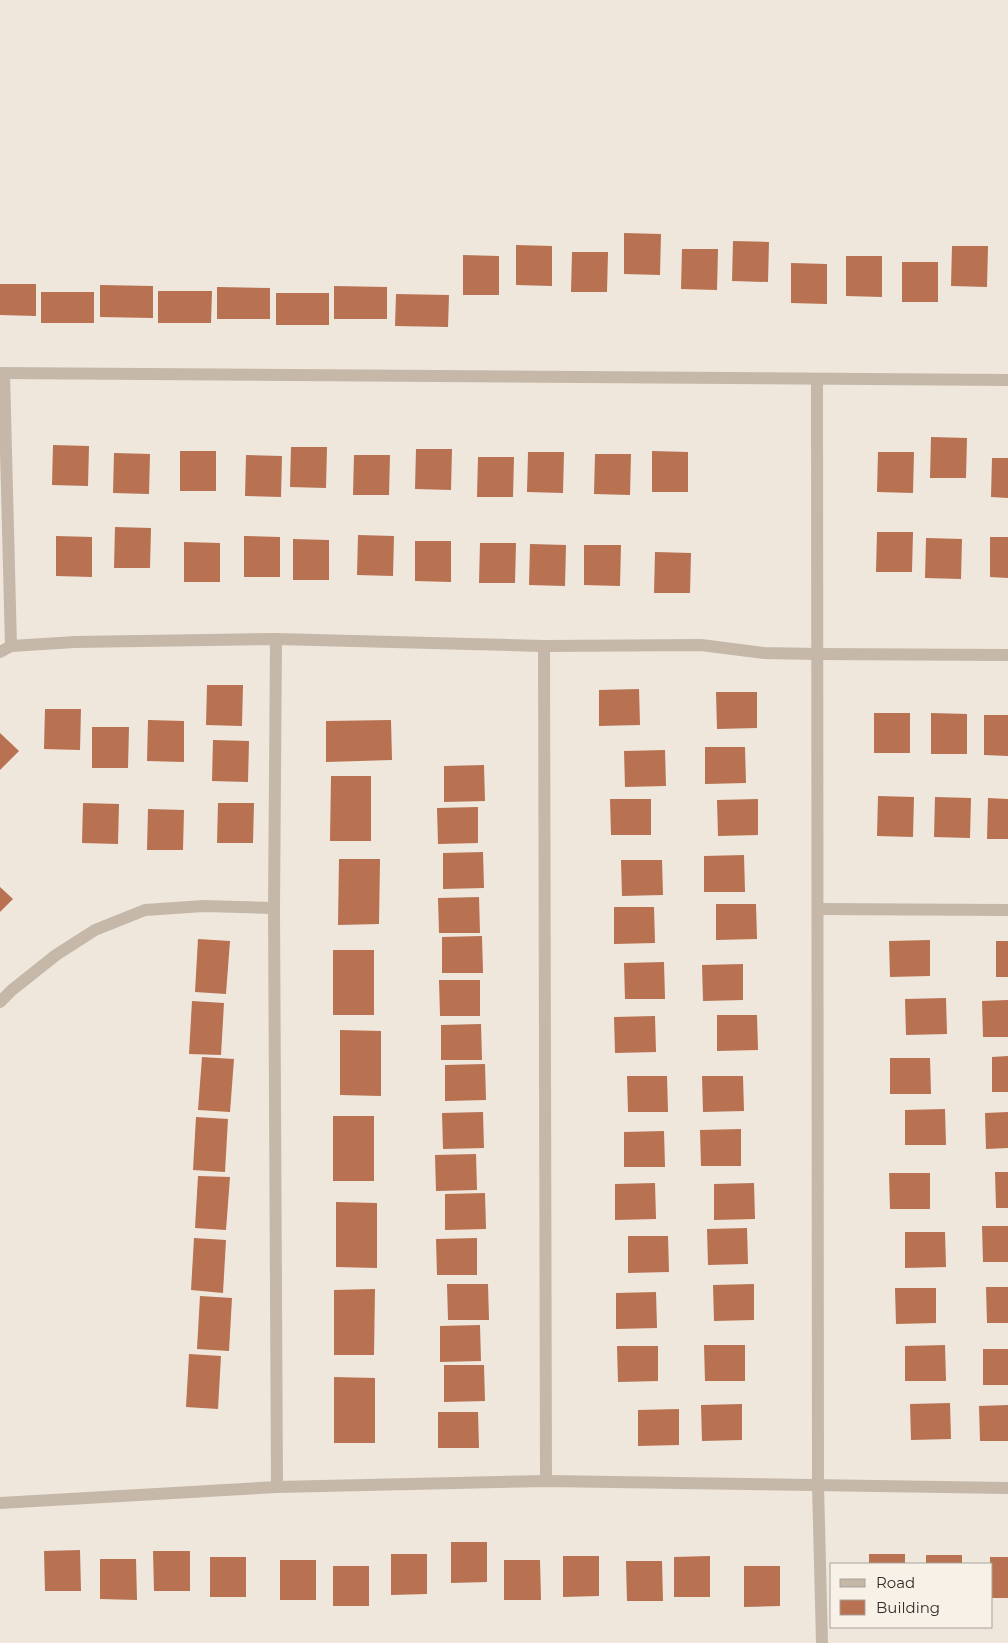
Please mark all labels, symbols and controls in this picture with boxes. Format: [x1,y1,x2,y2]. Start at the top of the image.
legend [830,1563,993,1628]
text: Road [876,1573,915,1592]
text: Building [876,1598,940,1617]

